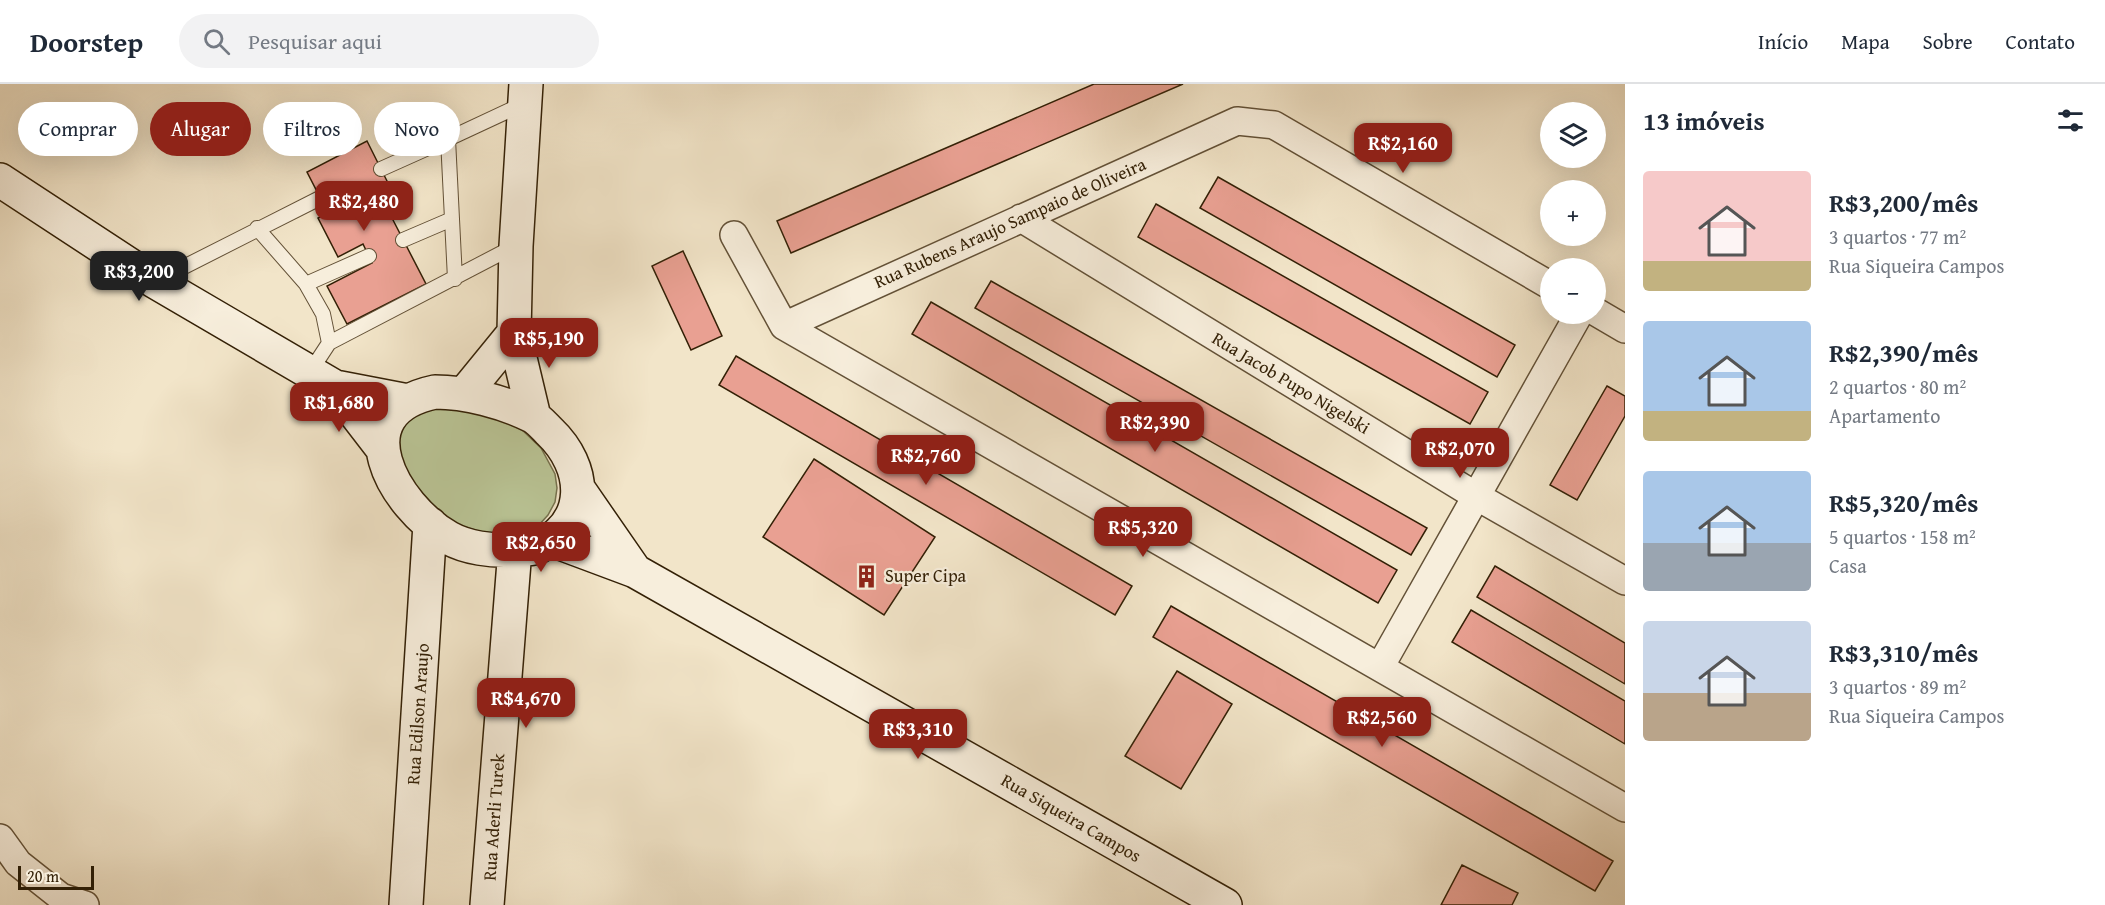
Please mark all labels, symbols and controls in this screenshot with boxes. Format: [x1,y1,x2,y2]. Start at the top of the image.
search box [179,14,599,68]
text: Doorstep [30,21,143,62]
icon: search [200,25,233,58]
text: Pesquisar aqui [248,25,382,57]
text: Início [1758,26,1808,57]
text: Mapa [1841,26,1890,57]
text: Sobre [1923,26,1973,57]
text: Contato [2006,26,2075,57]
text: 13 imóveis [1643,101,1765,140]
chip: Comprar [18,102,138,156]
chip: Alugar [150,102,251,156]
chip: Filtros [263,102,362,156]
chip: Novo [374,102,460,156]
map controls [1540,102,1606,324]
button: layers [1540,102,1606,168]
icon: filters [2054,104,2087,137]
pin: R$2,160 [1348,123,1458,174]
text: R$2,160 [1368,128,1438,157]
street label: Rua Rubens Araujo Sampaio de Oliveira [869,150,1151,295]
button: + [1540,180,1606,246]
pin: R$2,480 [309,181,419,232]
text: R$3,200/mês [1829,183,1978,222]
text: R$2,480 [329,186,399,215]
icon: home [1691,195,1763,267]
text: 3 quartos · 77 m² [1829,222,1966,251]
pin: R$3,200 [84,251,194,302]
text: Rua Siqueira Campos [1829,251,2004,280]
text: R$3,200 [104,256,174,285]
button: − [1540,258,1606,324]
pin: R$5,190 [494,318,604,369]
text: R$5,190 [514,323,584,352]
street label: Rua Jacob Pupo Nigelski [1207,325,1375,441]
text: R$2,390/mês [1829,333,1978,372]
icon: home [1691,345,1763,417]
text: 2 quartos · 80 m² [1829,372,1966,401]
pin: R$1,680 [284,382,394,433]
text: R$1,680 [304,387,374,416]
text: Apartamento [1829,401,1940,430]
pin: R$2,390 [1100,402,1210,453]
text: R$2,390 [1120,407,1190,436]
pin: R$2,070 [1405,428,1515,479]
text: R$2,070 [1425,433,1495,462]
pin: R$2,760 [871,435,981,486]
text: R$2,760 [891,440,961,469]
text: R$5,320/mês [1829,483,1978,522]
icon: home [1691,495,1763,567]
pin: R$5,320 [1088,507,1198,558]
text: R$5,320 [1108,512,1178,541]
pin: R$2,650 [486,522,596,573]
text: 5 quartos · 158 m² [1829,522,1976,551]
text: R$2,650 [506,527,576,556]
text: Casa [1829,551,1867,580]
place label: Super Cipa [885,562,967,589]
building icon: Super Cipa [854,563,880,589]
text: R$3,310/mês [1829,633,1978,672]
street label: Rua Edilson Araujo [399,642,436,786]
icon: home [1691,645,1763,717]
text: 3 quartos · 89 m² [1829,672,1966,701]
pin: R$4,670 [471,678,581,729]
text: R$4,670 [491,683,561,712]
pin: R$2,560 [1327,697,1437,748]
text: Rua Siqueira Campos [1829,701,2004,730]
text: R$2,560 [1347,702,1417,731]
pin: R$3,310 [863,709,973,760]
text: R$3,310 [883,714,953,743]
street label: Rua Aderli Turek [476,752,511,882]
street label: Rua Siqueira Campos [996,766,1146,869]
scale bar [18,863,94,890]
text: 20 m [27,864,59,888]

